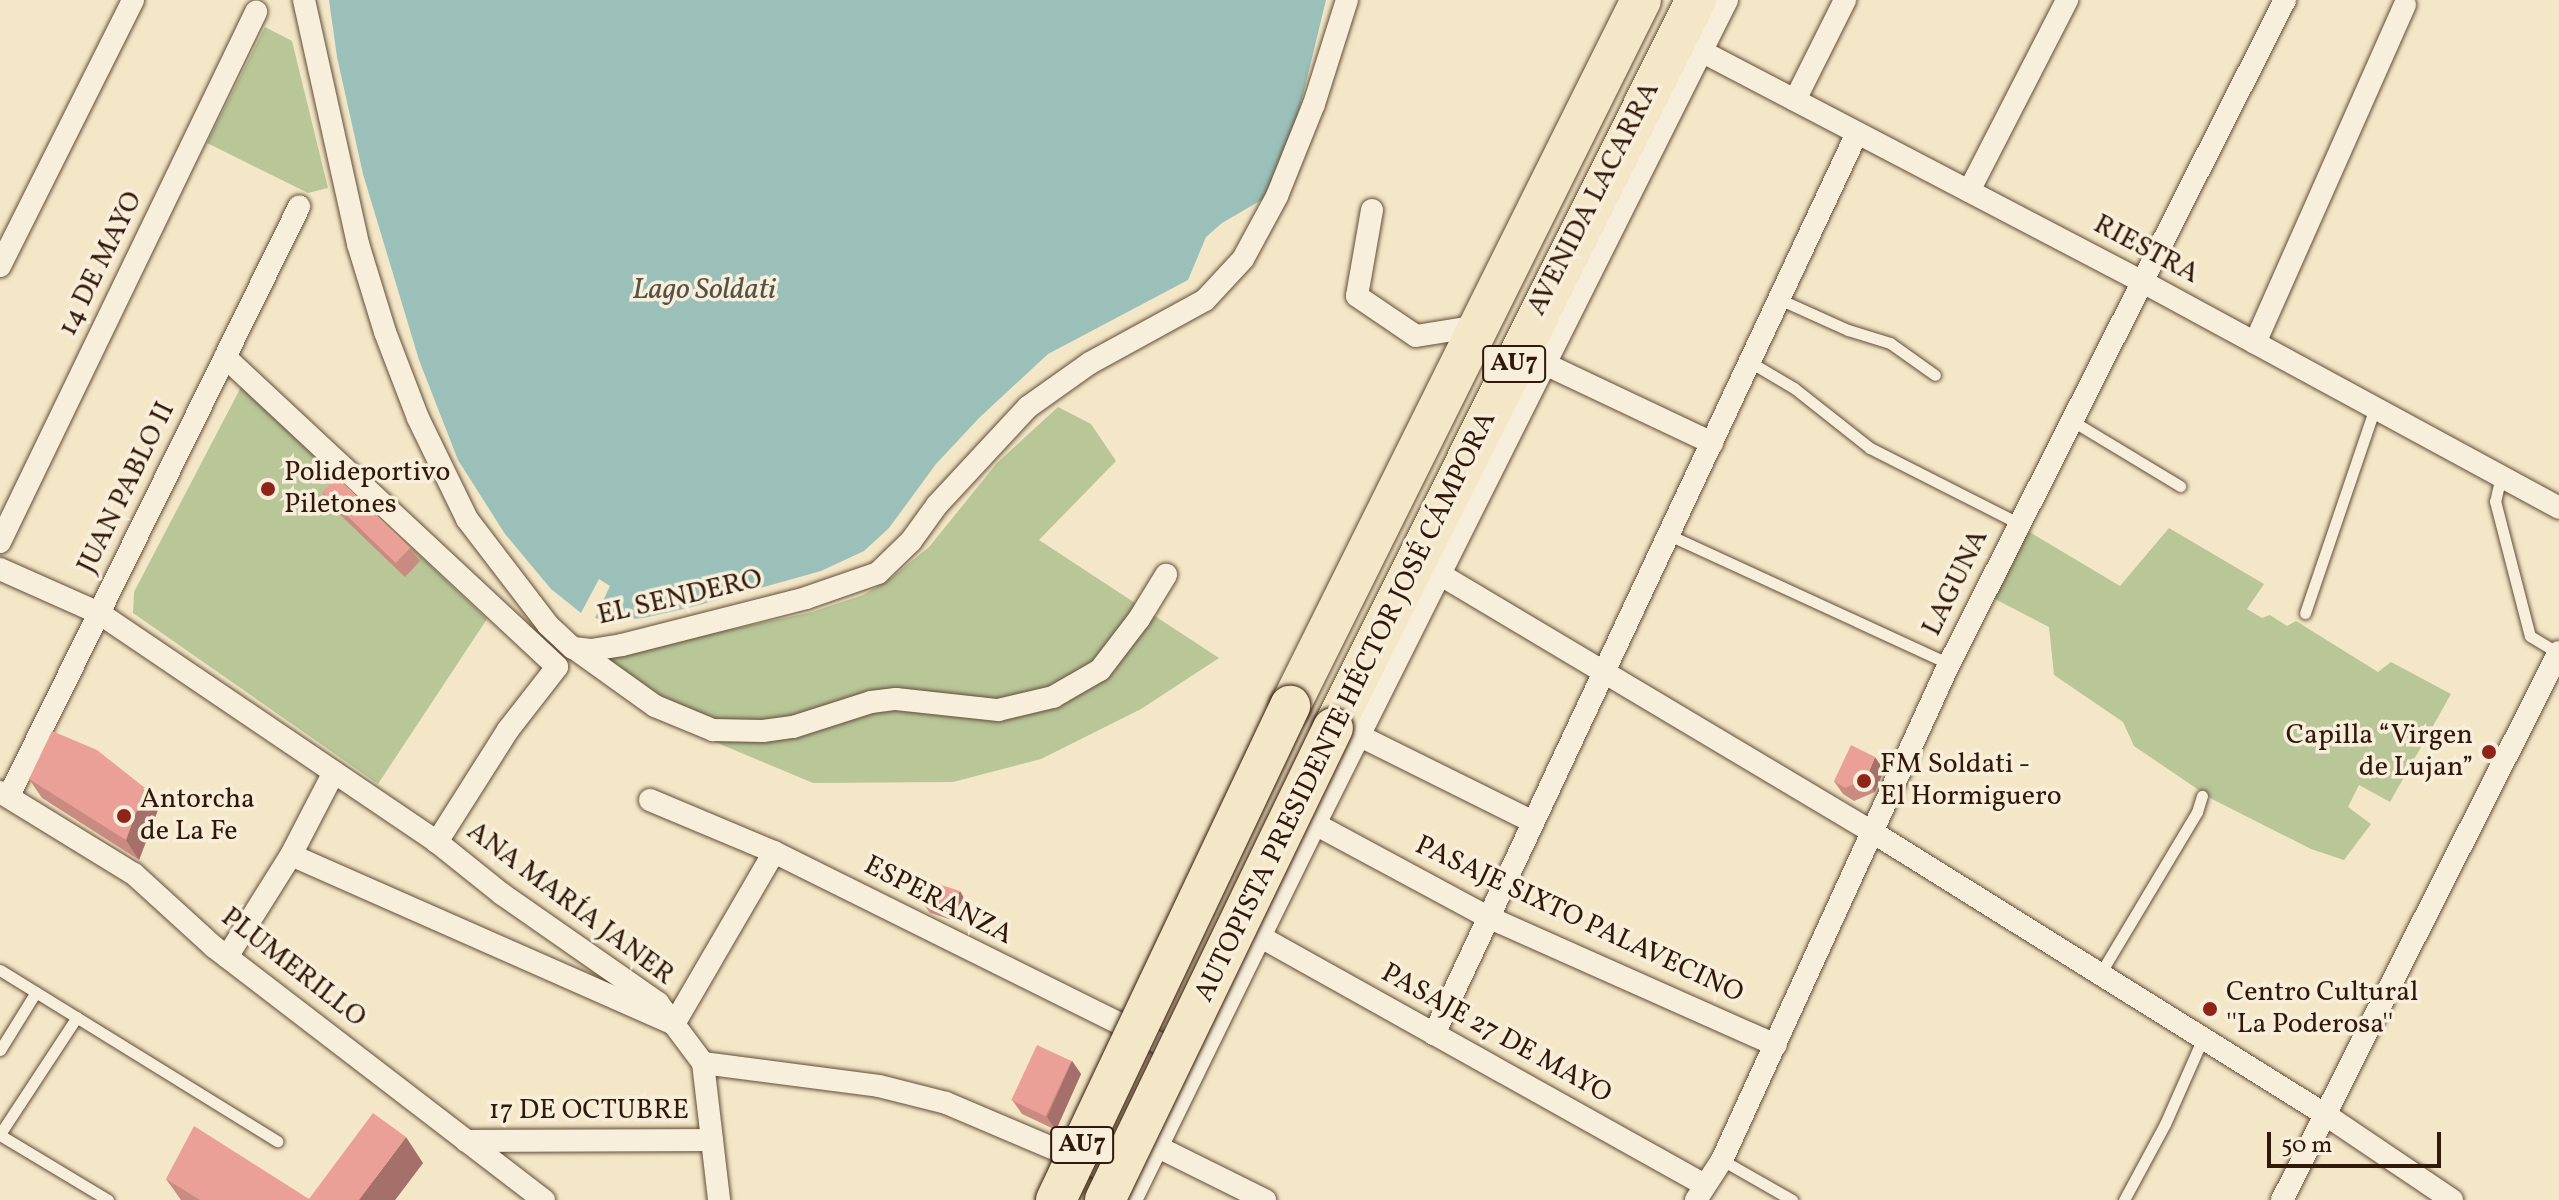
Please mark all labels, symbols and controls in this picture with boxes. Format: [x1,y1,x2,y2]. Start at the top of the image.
street label: AVENIDA LACARRA [1521,77,1667,321]
street label: 14 DE MAYO [52,186,150,342]
street label: RIESTRA [2087,208,2205,292]
water label: Lago Soldati [632,272,776,308]
road number: AU7 [1482,342,1546,386]
street label: JUAN PABLO II [71,397,183,579]
street label: AUTOPISTA PRESIDENTE HÉCTOR JOSÉ CÁMPORA [1188,406,1504,1008]
place label: Polideportivo Piletones [284,456,451,522]
marker: Polideportivo Piletones [259,480,277,498]
street label: LAGUNA [1916,524,1996,642]
street label: EL SENDERO [594,563,766,633]
place label: Capilla “Virgen de Lujan” [2286,719,2473,785]
marker: Capilla “Virgen de Lujan” [2480,743,2498,761]
place label: FM Soldati - El Hormiguero [1880,748,2062,814]
marker: FM Soldati - El Hormiguero [1855,772,1873,790]
place label: Antorcha de La Fe [140,783,255,849]
marker: Antorcha de La Fe [115,807,133,825]
street label: ANA MARÍA JANER [460,815,680,993]
street label: PASAJE SIXTO PALAVECINO [1410,829,1748,1011]
street label: ESPERANZA [858,849,1018,953]
street label: PLUMERILLO [214,901,372,1035]
street label: PASAJE 27 DE MAYO [1375,957,1617,1111]
place label: Centro Cultural ''La Poderosa'' [2226,976,2418,1042]
marker: Centro Cultural ''La Poderosa'' [2201,1000,2219,1018]
street label: 17 DE OCTUBRE [489,1094,689,1128]
scale bar [2271,1116,2445,1166]
road number: AU7 [1050,1123,1114,1167]
text: 50 m [2281,1129,2333,1163]

